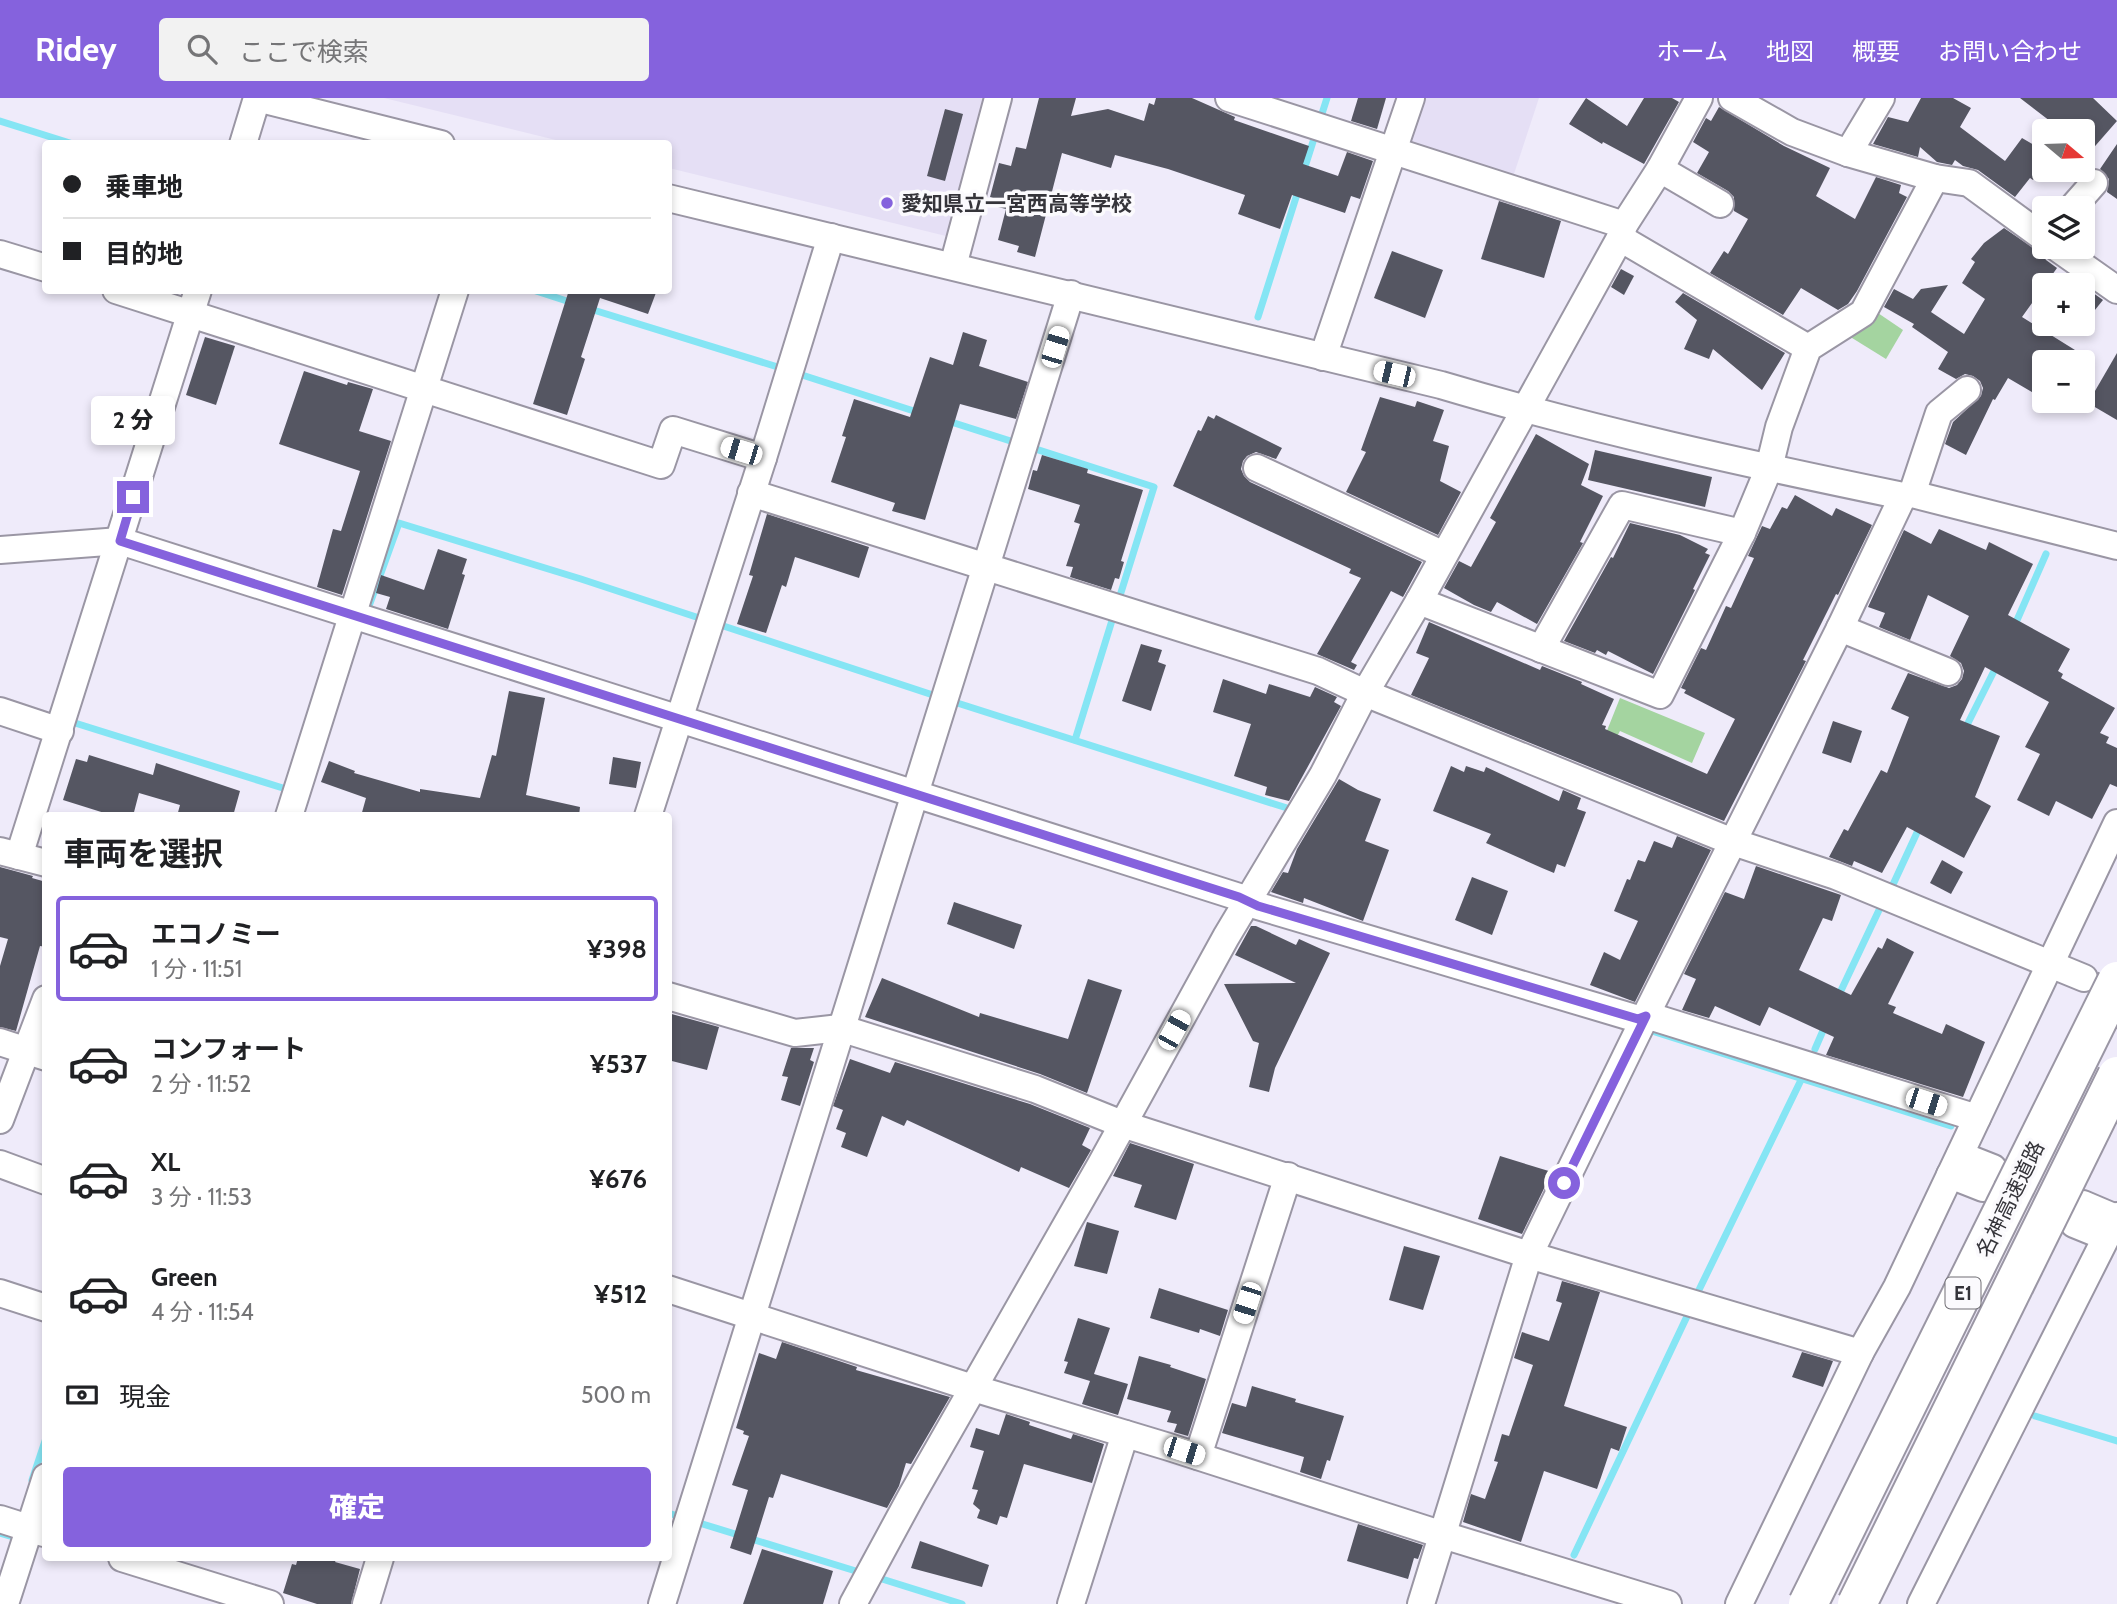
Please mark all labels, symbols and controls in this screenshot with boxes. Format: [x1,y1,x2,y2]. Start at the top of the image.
search box [159,18,649,81]
text: Ridey [35,29,117,69]
icon: search [183,30,221,68]
text: ここで検索 [239,36,369,68]
text: ホーム [1657,37,1728,66]
text: 地図 [1766,37,1814,66]
text: 概要 [1852,37,1900,66]
text: お問い合わせ [1938,37,2082,66]
north arrow [2032,119,2095,182]
map controls [2032,119,2095,413]
text: 乗車地 [105,171,183,203]
place label: 愛知県立一宮西高等学校 [901,191,1132,216]
marker: 愛知県立一宮西高等学校 [879,195,895,211]
button: layers [2032,196,2095,259]
text: 目的地 [105,238,183,270]
button: + [2032,273,2095,336]
car [1039,324,1072,370]
button: − [2032,350,2095,413]
car [1372,359,1417,389]
callout: 2 分 [91,396,175,444]
text: 2 分 [113,406,153,434]
car [718,435,765,467]
route end [117,481,149,513]
text: 車両を選択 [63,834,223,873]
icon: car [67,917,130,980]
text: エコノミー [151,918,281,950]
text: ¥398 [587,933,647,965]
text: 1 分 · 11:51 [151,955,242,983]
car [1155,1007,1194,1053]
icon: car [67,1032,130,1095]
text: コンフォート [151,1033,306,1065]
text: ¥537 [590,1048,647,1080]
text: 2 分 · 11:52 [151,1070,251,1098]
car [1903,1086,1950,1118]
street label: 名神高速道路 [1971,1137,2049,1261]
text: XL [151,1146,180,1178]
icon: car [67,1147,130,1210]
text: ¥676 [589,1163,647,1195]
route start [1548,1167,1580,1199]
text: 3 分 · 11:53 [151,1183,252,1211]
text: Green [151,1261,218,1293]
icon: car [67,1262,130,1325]
text: ¥512 [594,1278,647,1310]
road number: E1 [1946,1278,1980,1308]
car [1231,1280,1264,1326]
text: 4 分 · 11:54 [151,1298,254,1326]
icon: cash [63,1376,101,1414]
text: 現金 [119,1381,171,1413]
text: 500 m [581,1381,651,1409]
car [1161,1435,1208,1467]
button: 確定 [63,1467,651,1547]

